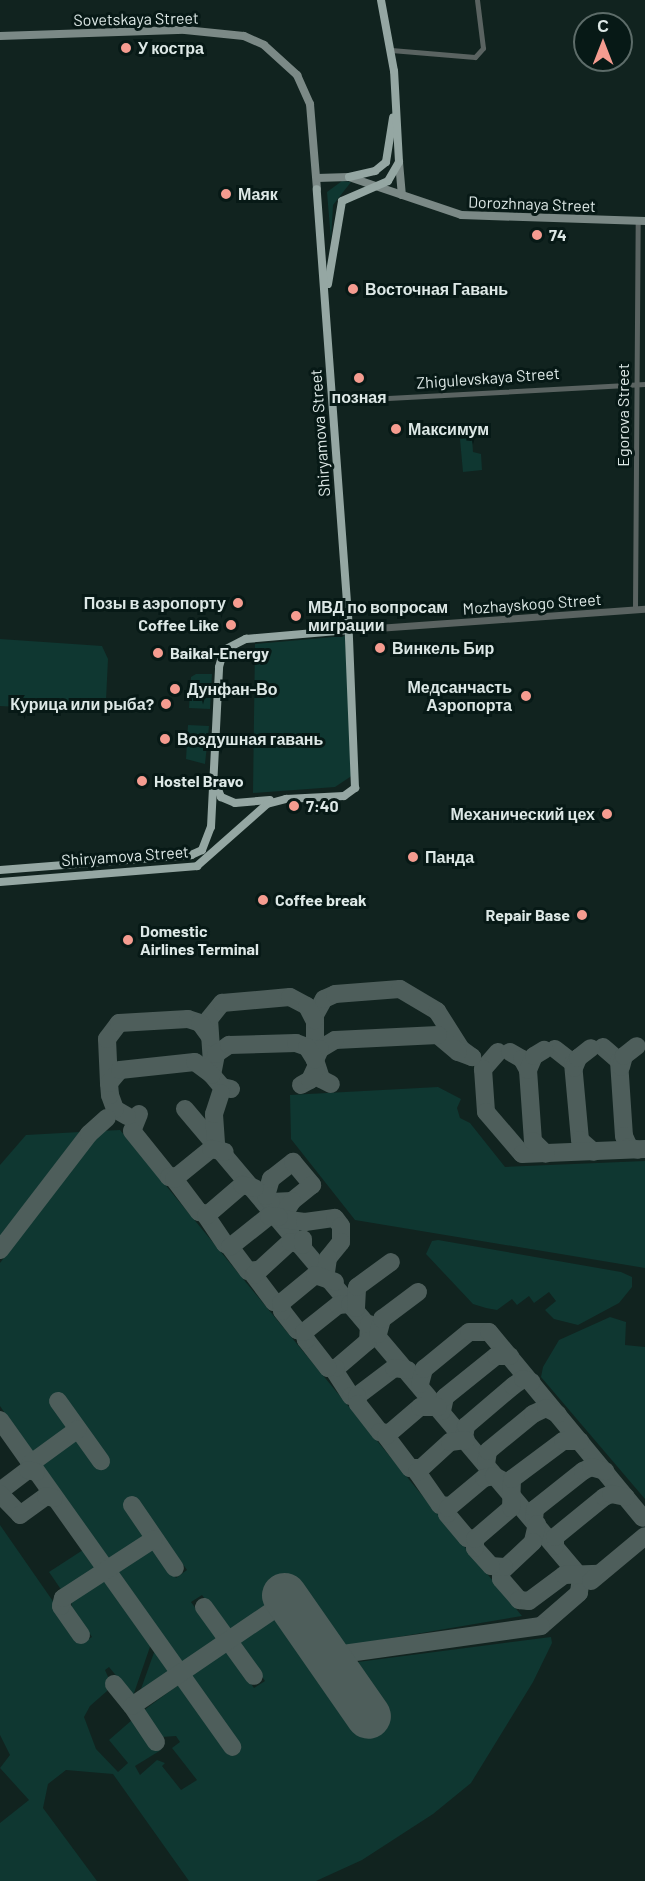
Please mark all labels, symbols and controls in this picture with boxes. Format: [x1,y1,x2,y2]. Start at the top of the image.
street label: Sovetskaya Street [73,8,199,30]
north arrow [573,12,633,72]
text: С [597,16,609,35]
place label: У костра [138,38,204,58]
marker: У костра [119,41,133,55]
place label: Маяк [238,184,278,204]
marker: Маяк [219,187,233,201]
street label: Dorozhnaya Street [468,192,596,216]
place label: 74 [549,225,567,245]
marker: 74 [530,228,544,242]
place label: Восточная Гавань [365,279,508,299]
marker: Восточная Гавань [346,282,360,296]
street label: Zhigulevskaya Street [416,363,560,393]
street label: Egorova Street [613,363,633,467]
street label: Shiryamova Street [306,369,334,497]
marker: позная [352,371,366,385]
place label: позная [331,387,387,407]
place label: Максимум [408,419,489,439]
marker: Максимум [389,422,403,436]
street label: Mozhayskogo Street [462,590,602,618]
place label: Позы в аэропорту [84,593,226,613]
marker: Позы в аэропорту [231,596,245,610]
place label: МВД по вопросам миграции [308,597,448,635]
marker: МВД по вопросам миграции [289,609,303,623]
place label: Coffee Like [138,615,219,635]
marker: Coffee Like [224,618,238,632]
place label: Винкель Бир [392,638,494,658]
marker: Винкель Бир [373,641,387,655]
place label: Baikal-Energy [170,643,269,663]
marker: Baikal-Energy [151,646,165,660]
place label: Медсанчасть Аэропорта [407,677,512,715]
place label: Дунфан-Во [187,679,278,699]
marker: Дунфан-Во [168,682,182,696]
marker: Медсанчасть Аэропорта [517,687,535,705]
place label: Курица или рыба? [10,694,154,714]
marker: Курица или рыба? [159,697,173,711]
place label: Воздушная гавань [177,729,323,749]
marker: Воздушная гавань [158,732,172,746]
place label: Hostel Bravo [154,771,244,791]
marker: Hostel Bravo [135,774,149,788]
place label: 7:40 [306,796,339,816]
marker: 7:40 [287,799,301,813]
place label: Механический цех [451,804,595,824]
marker: Механический цех [600,807,614,821]
street label: Shiryamova Street [61,842,189,870]
place label: Панда [425,847,474,867]
marker: Панда [406,850,420,864]
place label: Coffee break [275,890,367,910]
marker: Coffee break [256,893,270,907]
place label: Repair Base [486,905,570,925]
marker: Repair Base [575,908,589,922]
place label: Domestic Airlines Terminal [140,921,259,959]
marker: Domestic Airlines Terminal [121,933,135,947]

